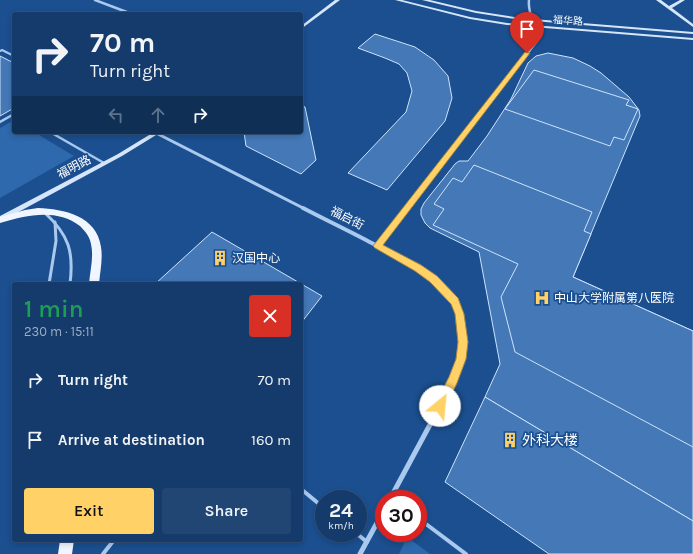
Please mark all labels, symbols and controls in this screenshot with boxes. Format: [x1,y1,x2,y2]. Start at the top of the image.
pin [510,12,544,53]
street label: 福华路 [553,14,583,28]
icon: arrive [516,18,538,40]
text: 70 m [90,26,155,59]
icon: right [24,28,76,80]
text: Turn right [90,60,170,82]
icon: left [105,104,127,126]
icon: ahead [147,104,169,126]
icon: right [189,104,211,126]
street label: 福明路 [55,152,93,182]
street label: 福启街 [328,204,366,232]
building icon: 汉国中心 [211,249,229,267]
place label: 汉国中心 [232,251,280,265]
hospital icon: 中山大学附属第八医院 [533,289,551,307]
place label: 中山大学附属第八医院 [554,291,674,305]
text: 1 min [24,295,84,323]
button: close [249,295,291,337]
text: 230 m · 15:11 [24,324,94,339]
icon: right [24,369,46,391]
text: Turn right [58,371,128,389]
text: 70 m [257,371,291,389]
position arrow [419,385,461,427]
icon: arrive [24,429,46,451]
text: Arrive at destination [58,431,205,449]
text: 160 m [251,431,291,449]
building icon: 外科大楼 [501,431,519,449]
place label: 外科大楼 [522,432,578,449]
button: Exit [24,488,154,534]
button: Share [162,488,291,534]
speed limit sign: 30 [375,490,427,542]
text: 24 [329,499,353,522]
text: km/h [328,520,354,532]

